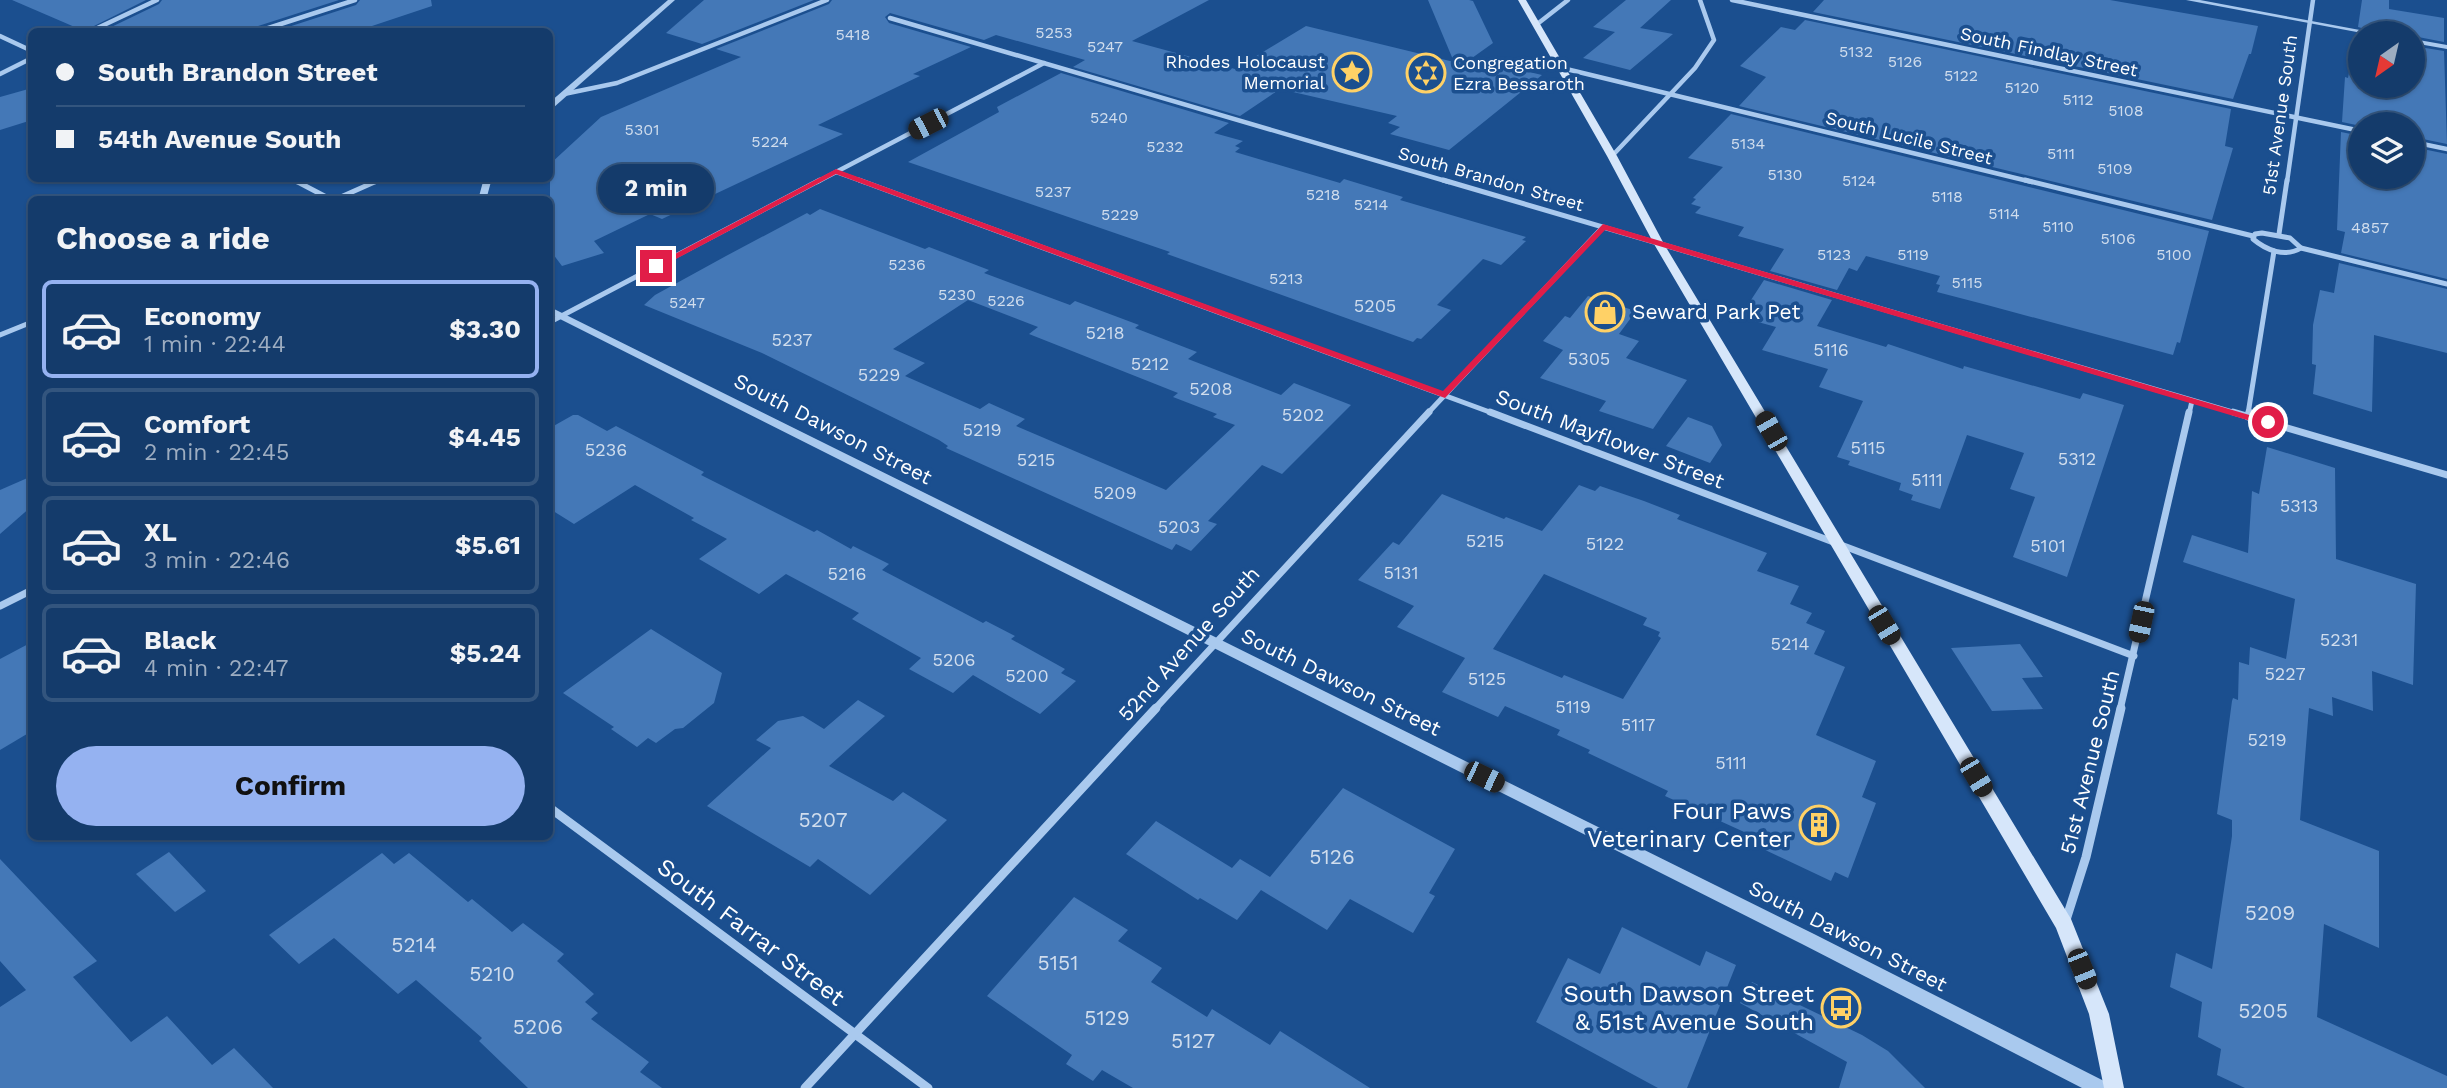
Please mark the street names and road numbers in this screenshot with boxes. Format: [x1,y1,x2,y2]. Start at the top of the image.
street label: South Findlay Street [1958,22,2140,81]
street label: 51st Avenue South [2258,33,2301,197]
street label: South Lucile Street [1824,107,1995,168]
street label: South Brandon Street [1396,142,1587,215]
street label: South Dawson Street [730,368,937,490]
street label: South Mayflower Street [1492,383,1728,494]
street label: 52nd Avenue South [1113,561,1265,726]
street label: South Dawson Street [1237,622,1445,741]
street label: 51st Avenue South [2055,667,2124,857]
street label: South Farrar Street [652,852,850,1012]
street label: South Dawson Street [1745,875,1952,997]

